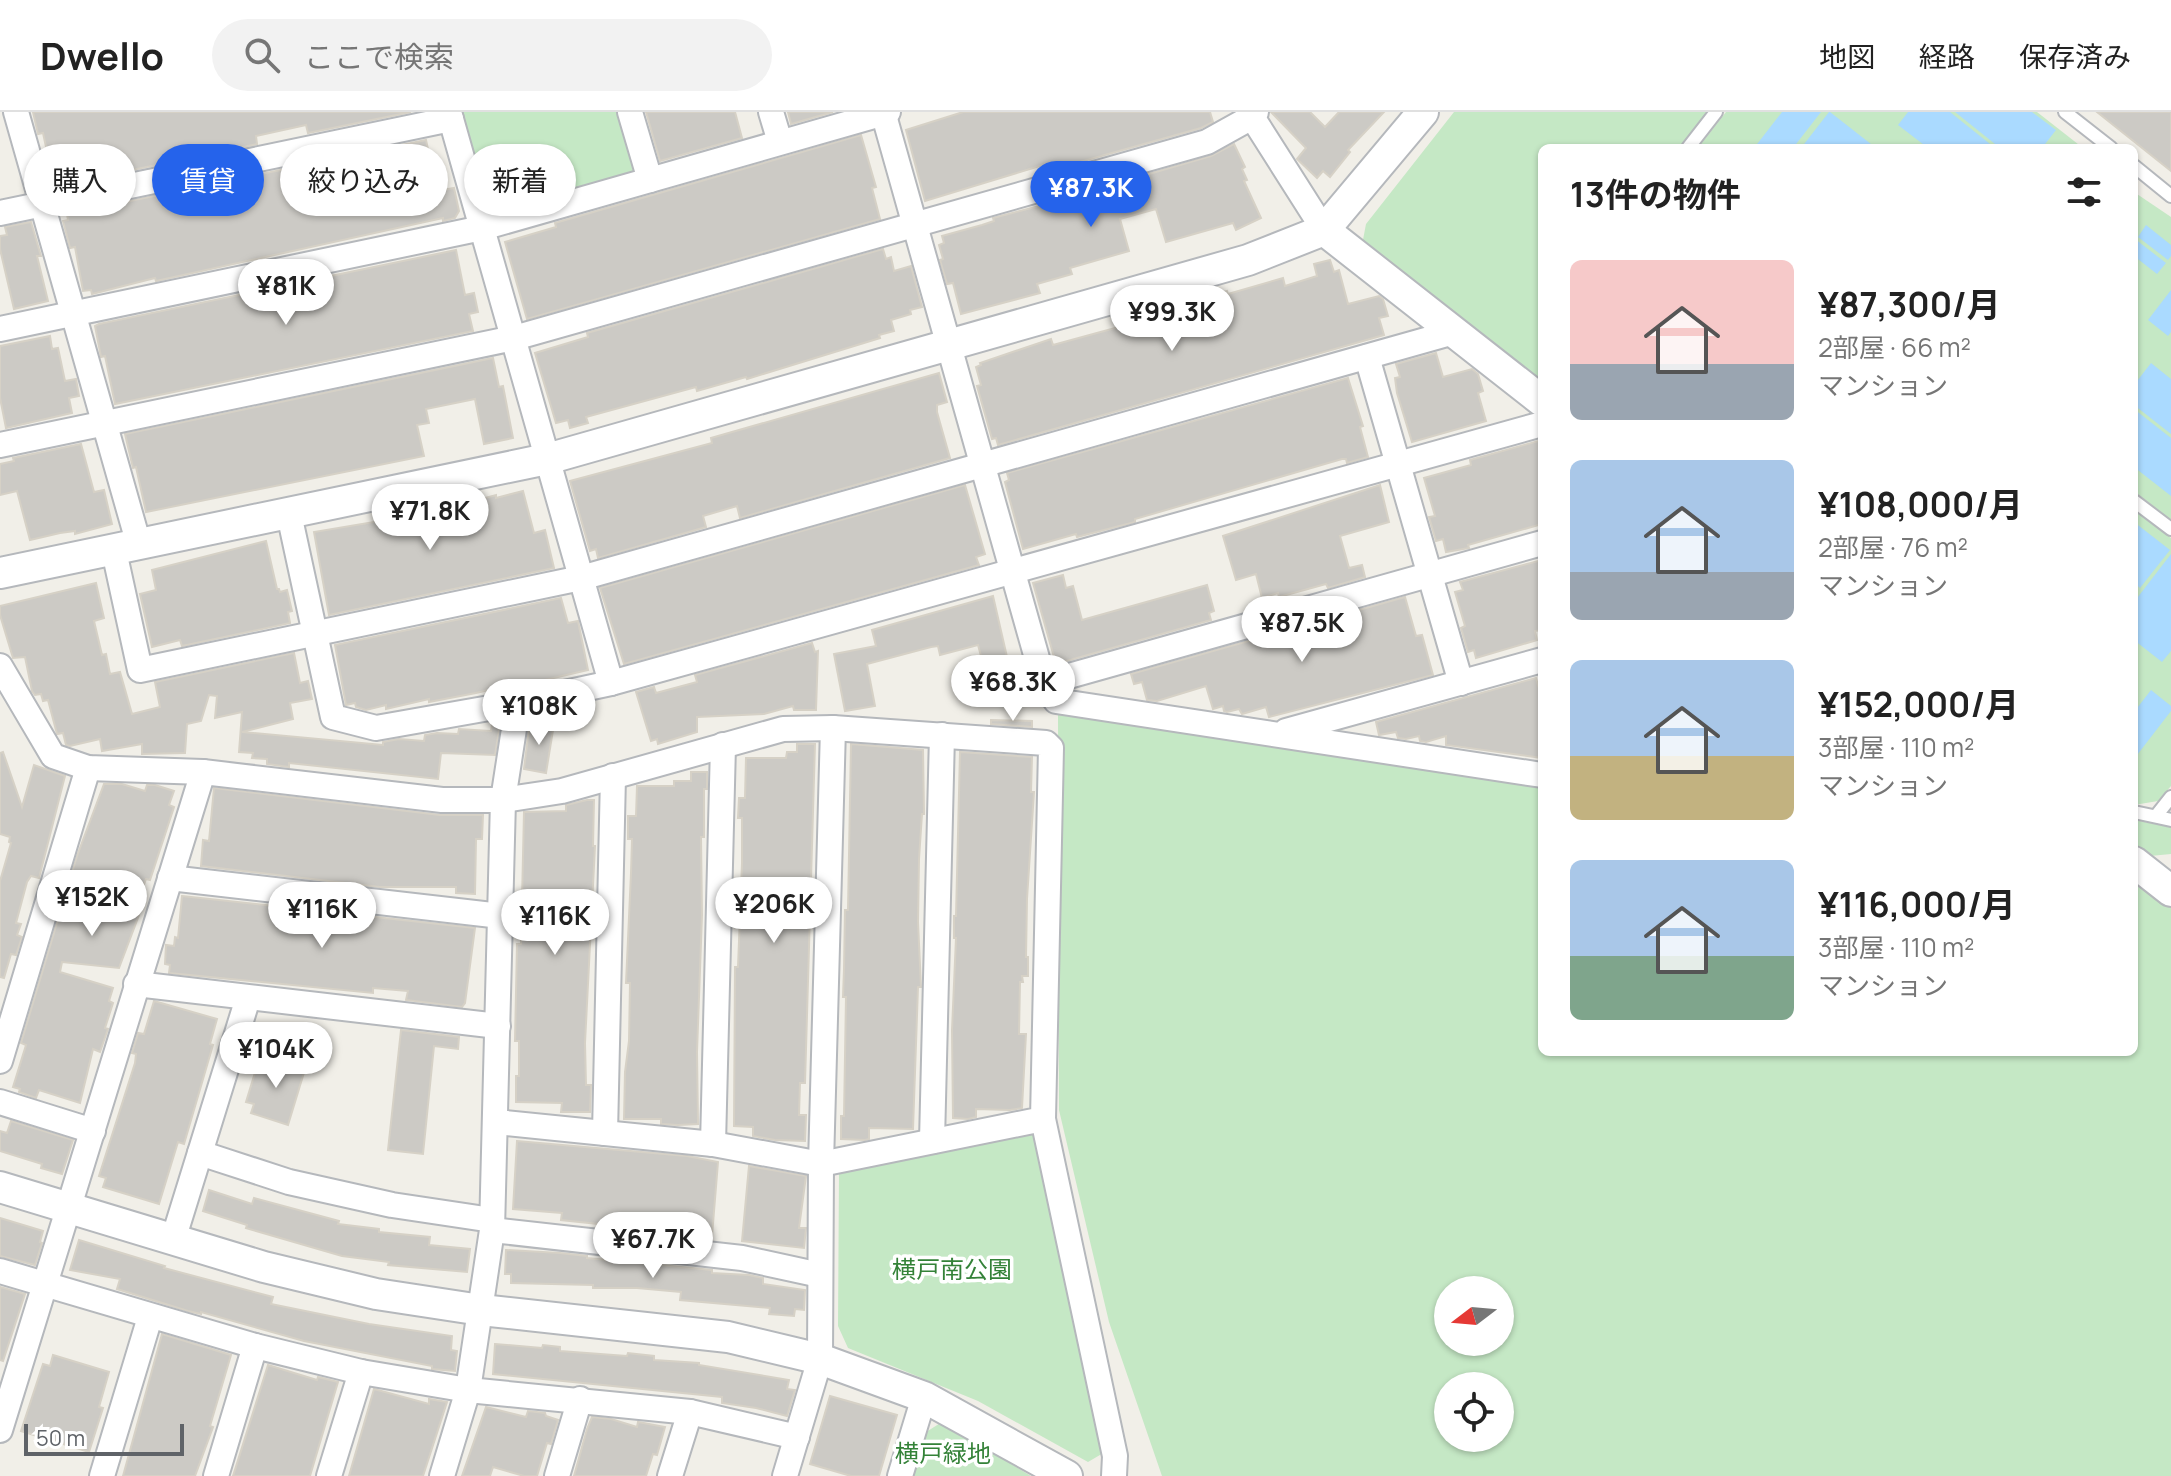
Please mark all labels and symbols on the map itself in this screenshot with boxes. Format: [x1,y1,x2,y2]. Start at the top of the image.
pin: ¥87.3K [1026,161,1156,229]
pin: ¥81K [239,259,333,327]
pin: ¥99.3K [1107,285,1237,353]
pin: ¥71.8K [365,484,495,552]
pin: ¥87.5K [1237,596,1367,664]
pin: ¥68.3K [948,655,1078,723]
pin: ¥108K [483,679,595,747]
pin: ¥152K [36,870,148,938]
pin: ¥206K [718,877,830,945]
pin: ¥116K [266,882,378,950]
pin: ¥116K [499,889,611,957]
pin: ¥104K [220,1022,332,1090]
pin: ¥67.7K [588,1212,718,1280]
park label: 横戸南公園 [892,1252,1012,1285]
north arrow [1434,1276,1514,1356]
scale bar [24,1420,184,1456]
park label: 横戸緑地 [895,1436,991,1469]

